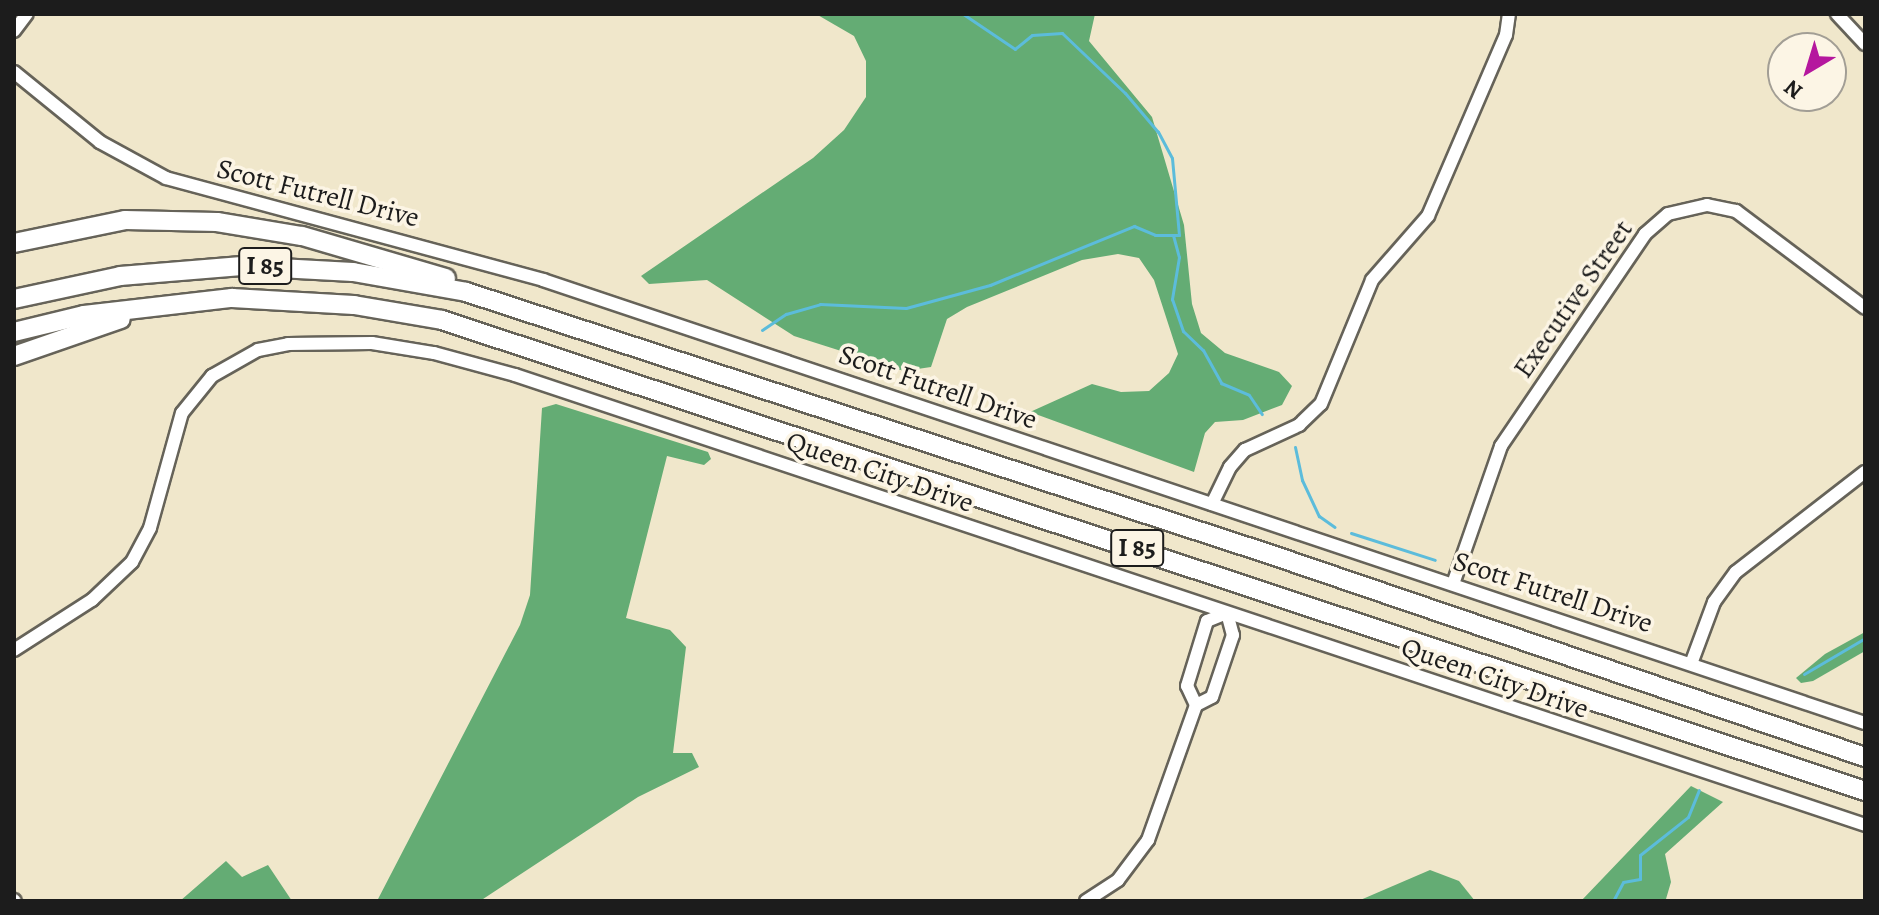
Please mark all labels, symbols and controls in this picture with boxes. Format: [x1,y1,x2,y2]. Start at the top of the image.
north arrow [1767,32,1847,112]
text: N [1778,73,1809,106]
street label: Scott Futrell Drive [213,152,423,234]
street label: Executive Street [1506,214,1640,384]
road number: I 85 [237,244,293,288]
street label: Scott Futrell Drive [834,337,1042,437]
street label: Queen City Drive [782,424,978,520]
road number: I 85 [1109,526,1165,570]
street label: Scott Futrell Drive [1449,544,1657,640]
street label: Queen City Drive [1397,630,1593,726]

